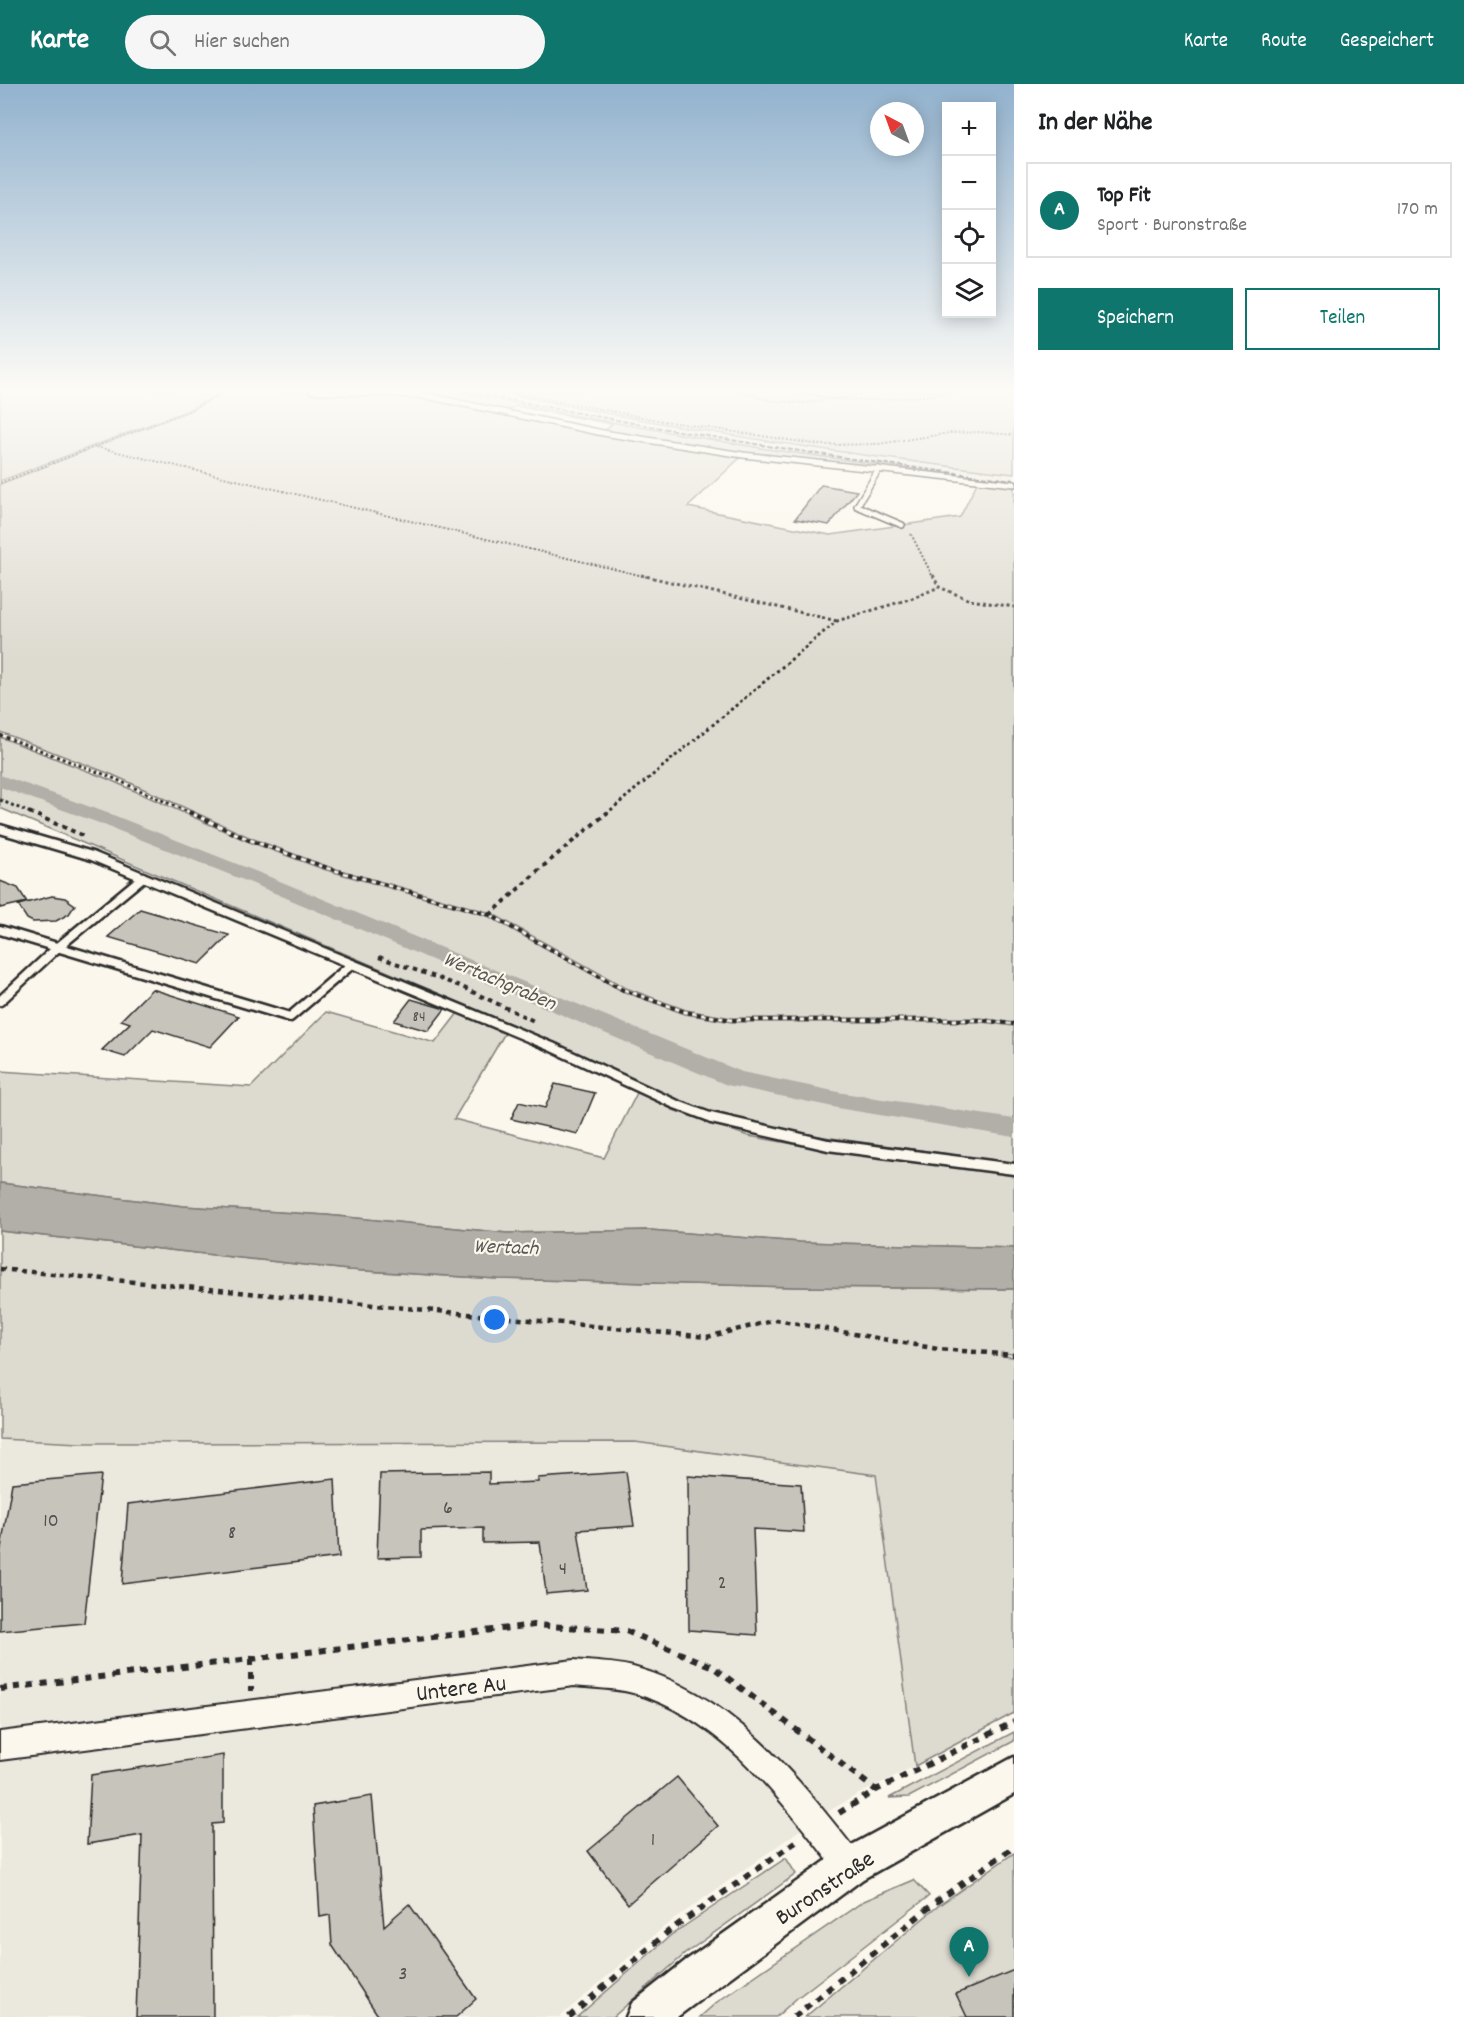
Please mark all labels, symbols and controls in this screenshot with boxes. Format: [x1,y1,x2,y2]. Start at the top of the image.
search box [125,15,545,69]
text: Karte [30,22,89,62]
icon: search [146,26,179,59]
text: Hier suchen [194,27,290,58]
text: Karte [1184,27,1228,57]
text: Route [1261,27,1307,57]
text: Gespeichert [1340,27,1434,57]
north arrow [870,102,924,156]
map controls [942,102,996,318]
button: + [942,102,996,156]
text: In der Nähe [1038,105,1152,142]
button: − [942,156,996,210]
text: Top Fit [1097,181,1151,212]
text: A [1054,196,1065,224]
text: 170 m [1397,196,1438,224]
button: locate [942,210,996,264]
text: Sport · Buronstraße [1097,212,1247,240]
button: layers [942,264,996,318]
button: Speichern [1038,288,1233,350]
button: Teilen [1245,288,1440,350]
water label: Wertachgraben [438,946,561,1020]
house number: 84 [412,1006,426,1029]
water label: Wertach [473,1233,540,1265]
your location [480,1305,509,1334]
house number: 6 [443,1495,453,1523]
house number: 10 [43,1508,59,1536]
house number: 8 [228,1520,236,1548]
house number: 4 [559,1556,567,1584]
house number: 2 [718,1570,726,1598]
street label: Untere Au [414,1668,508,1712]
house number: 1 [651,1827,655,1855]
street label: Buronstraße [769,1844,882,1935]
pin: A [950,1928,988,1977]
house number: 3 [399,1961,407,1989]

